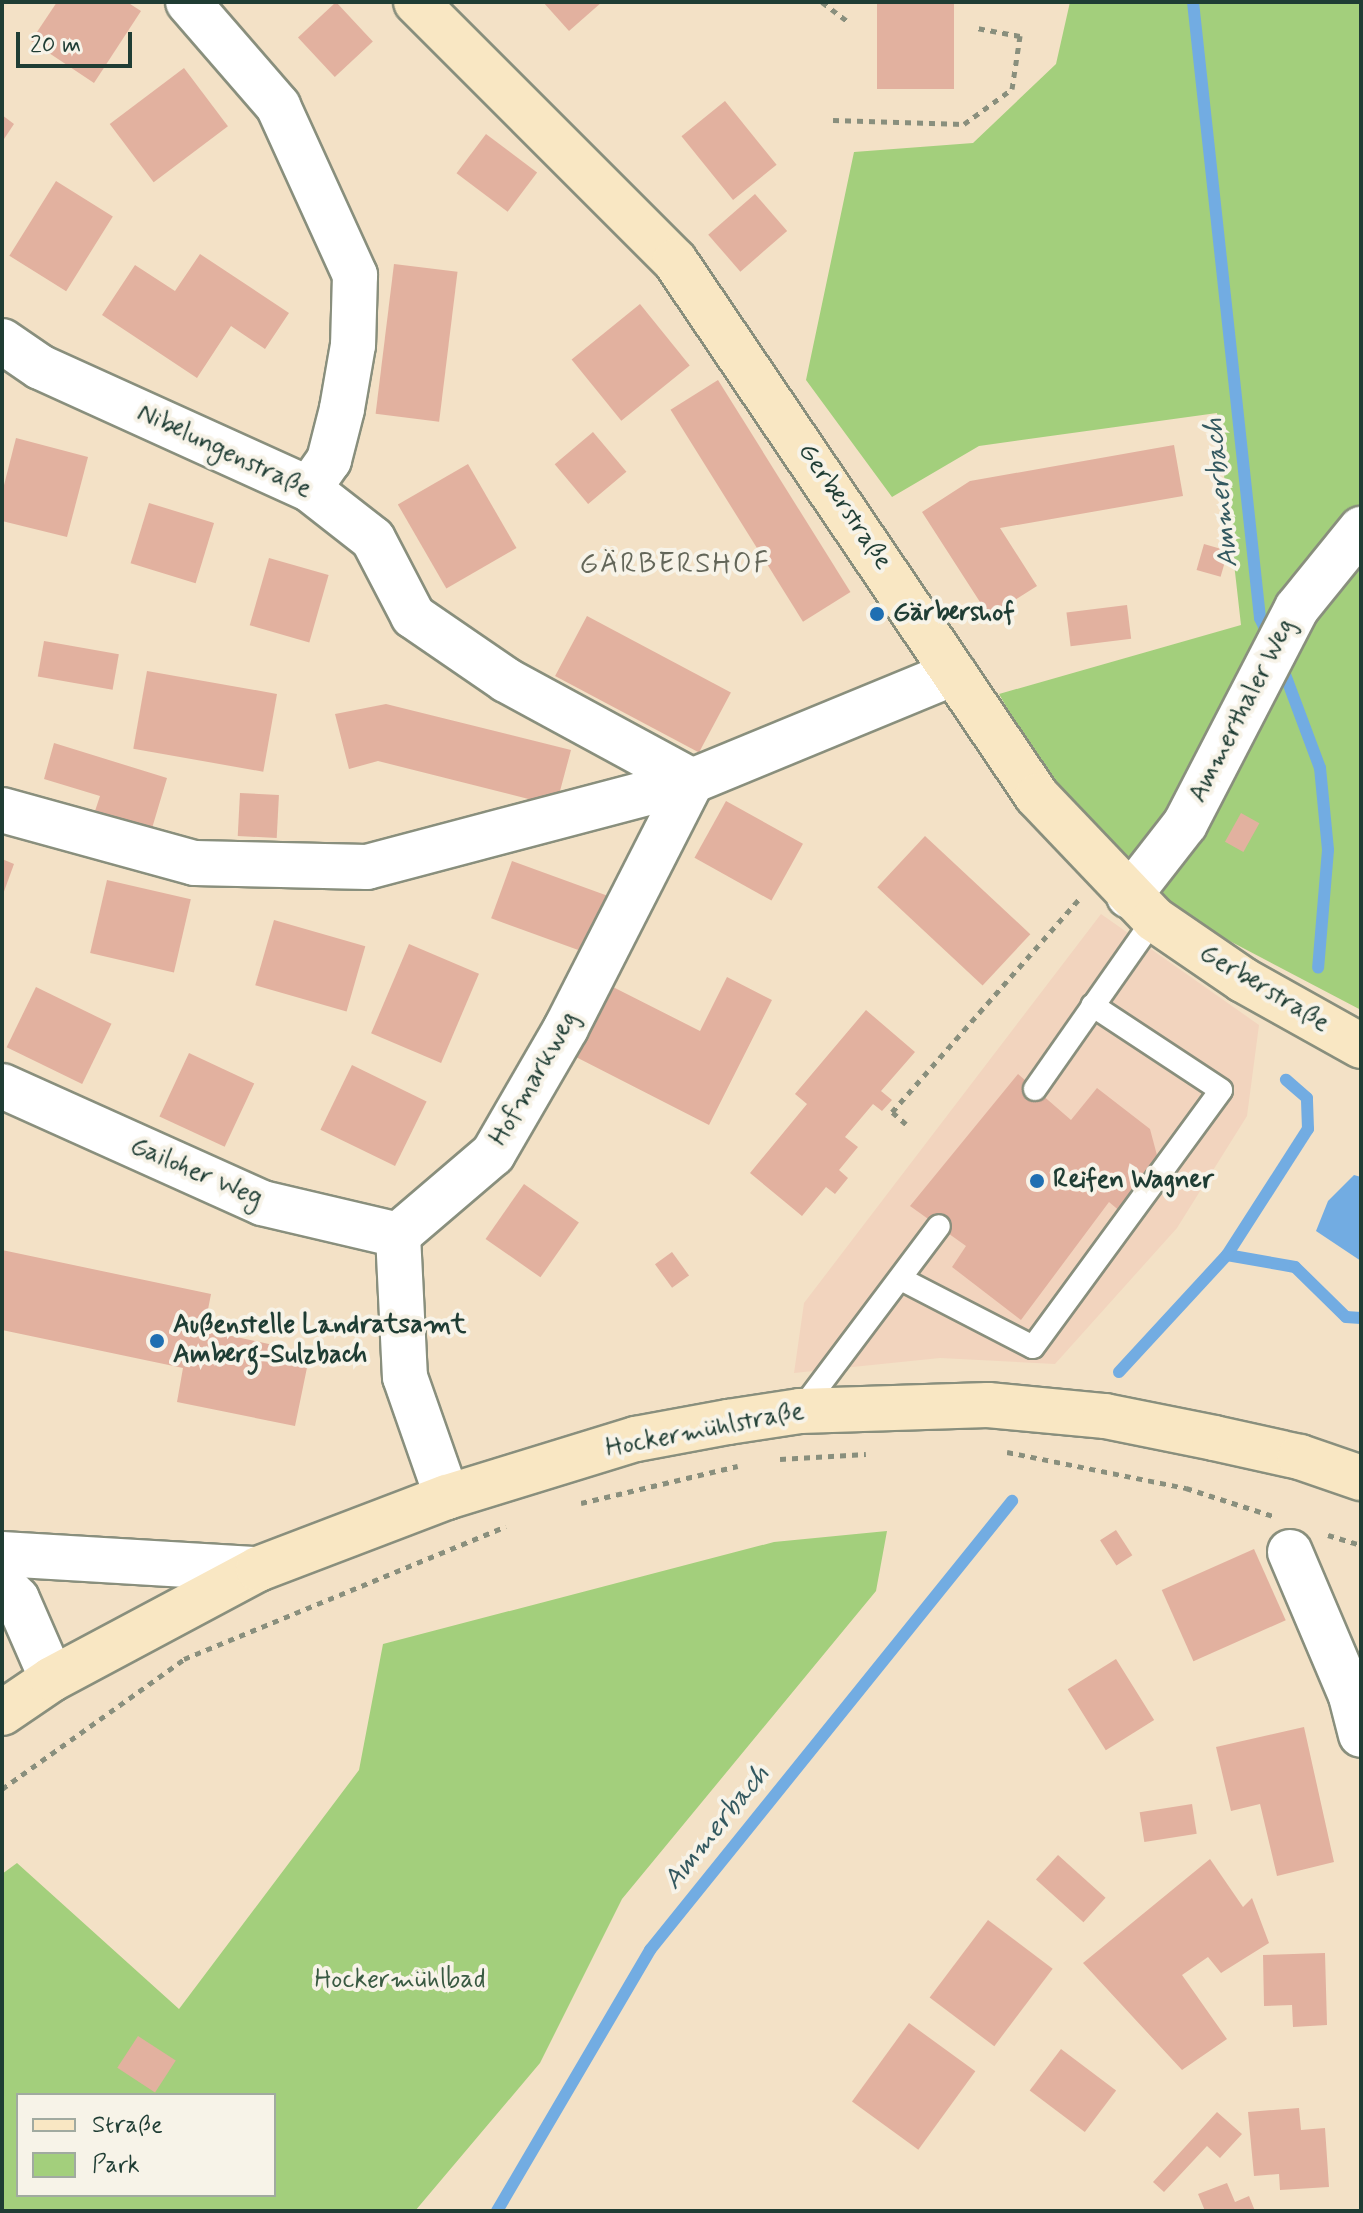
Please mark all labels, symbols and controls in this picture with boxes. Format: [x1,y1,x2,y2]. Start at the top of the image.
scale bar [20,16,136,66]
text: 20 m [30,30,81,61]
street label: Nibelungenstraße [132,398,316,506]
water label: Ammerbach [1197,416,1247,570]
street label: Gerberstraße [790,438,898,576]
district label: GÄRBERSHOF [580,548,770,582]
place label: Gärbershof [893,598,1015,630]
marker: Gärbershof [868,605,886,623]
street label: Ammerthaler Weg [1182,612,1304,810]
street label: Gerberstraße [1193,938,1335,1040]
street label: Hofmarkweg [484,1006,586,1152]
street label: Gailoher Weg [125,1131,267,1215]
place label: Reifen Wagner [1053,1165,1223,1197]
marker: Reifen Wagner [1028,1172,1046,1190]
place label: Außenstelle Landratsamt Amberg-Sulzbach [173,1310,447,1372]
marker: Außenstelle Landratsamt Amberg-Sulzbach [148,1332,166,1350]
street label: Hockermühlstraße [603,1396,807,1466]
water label: Ammerbach [657,1759,777,1897]
park label: Hockermühlbad [314,1965,486,1997]
legend [16,2093,276,2197]
text: Straße [92,2110,163,2141]
text: Park [92,2150,140,2181]

